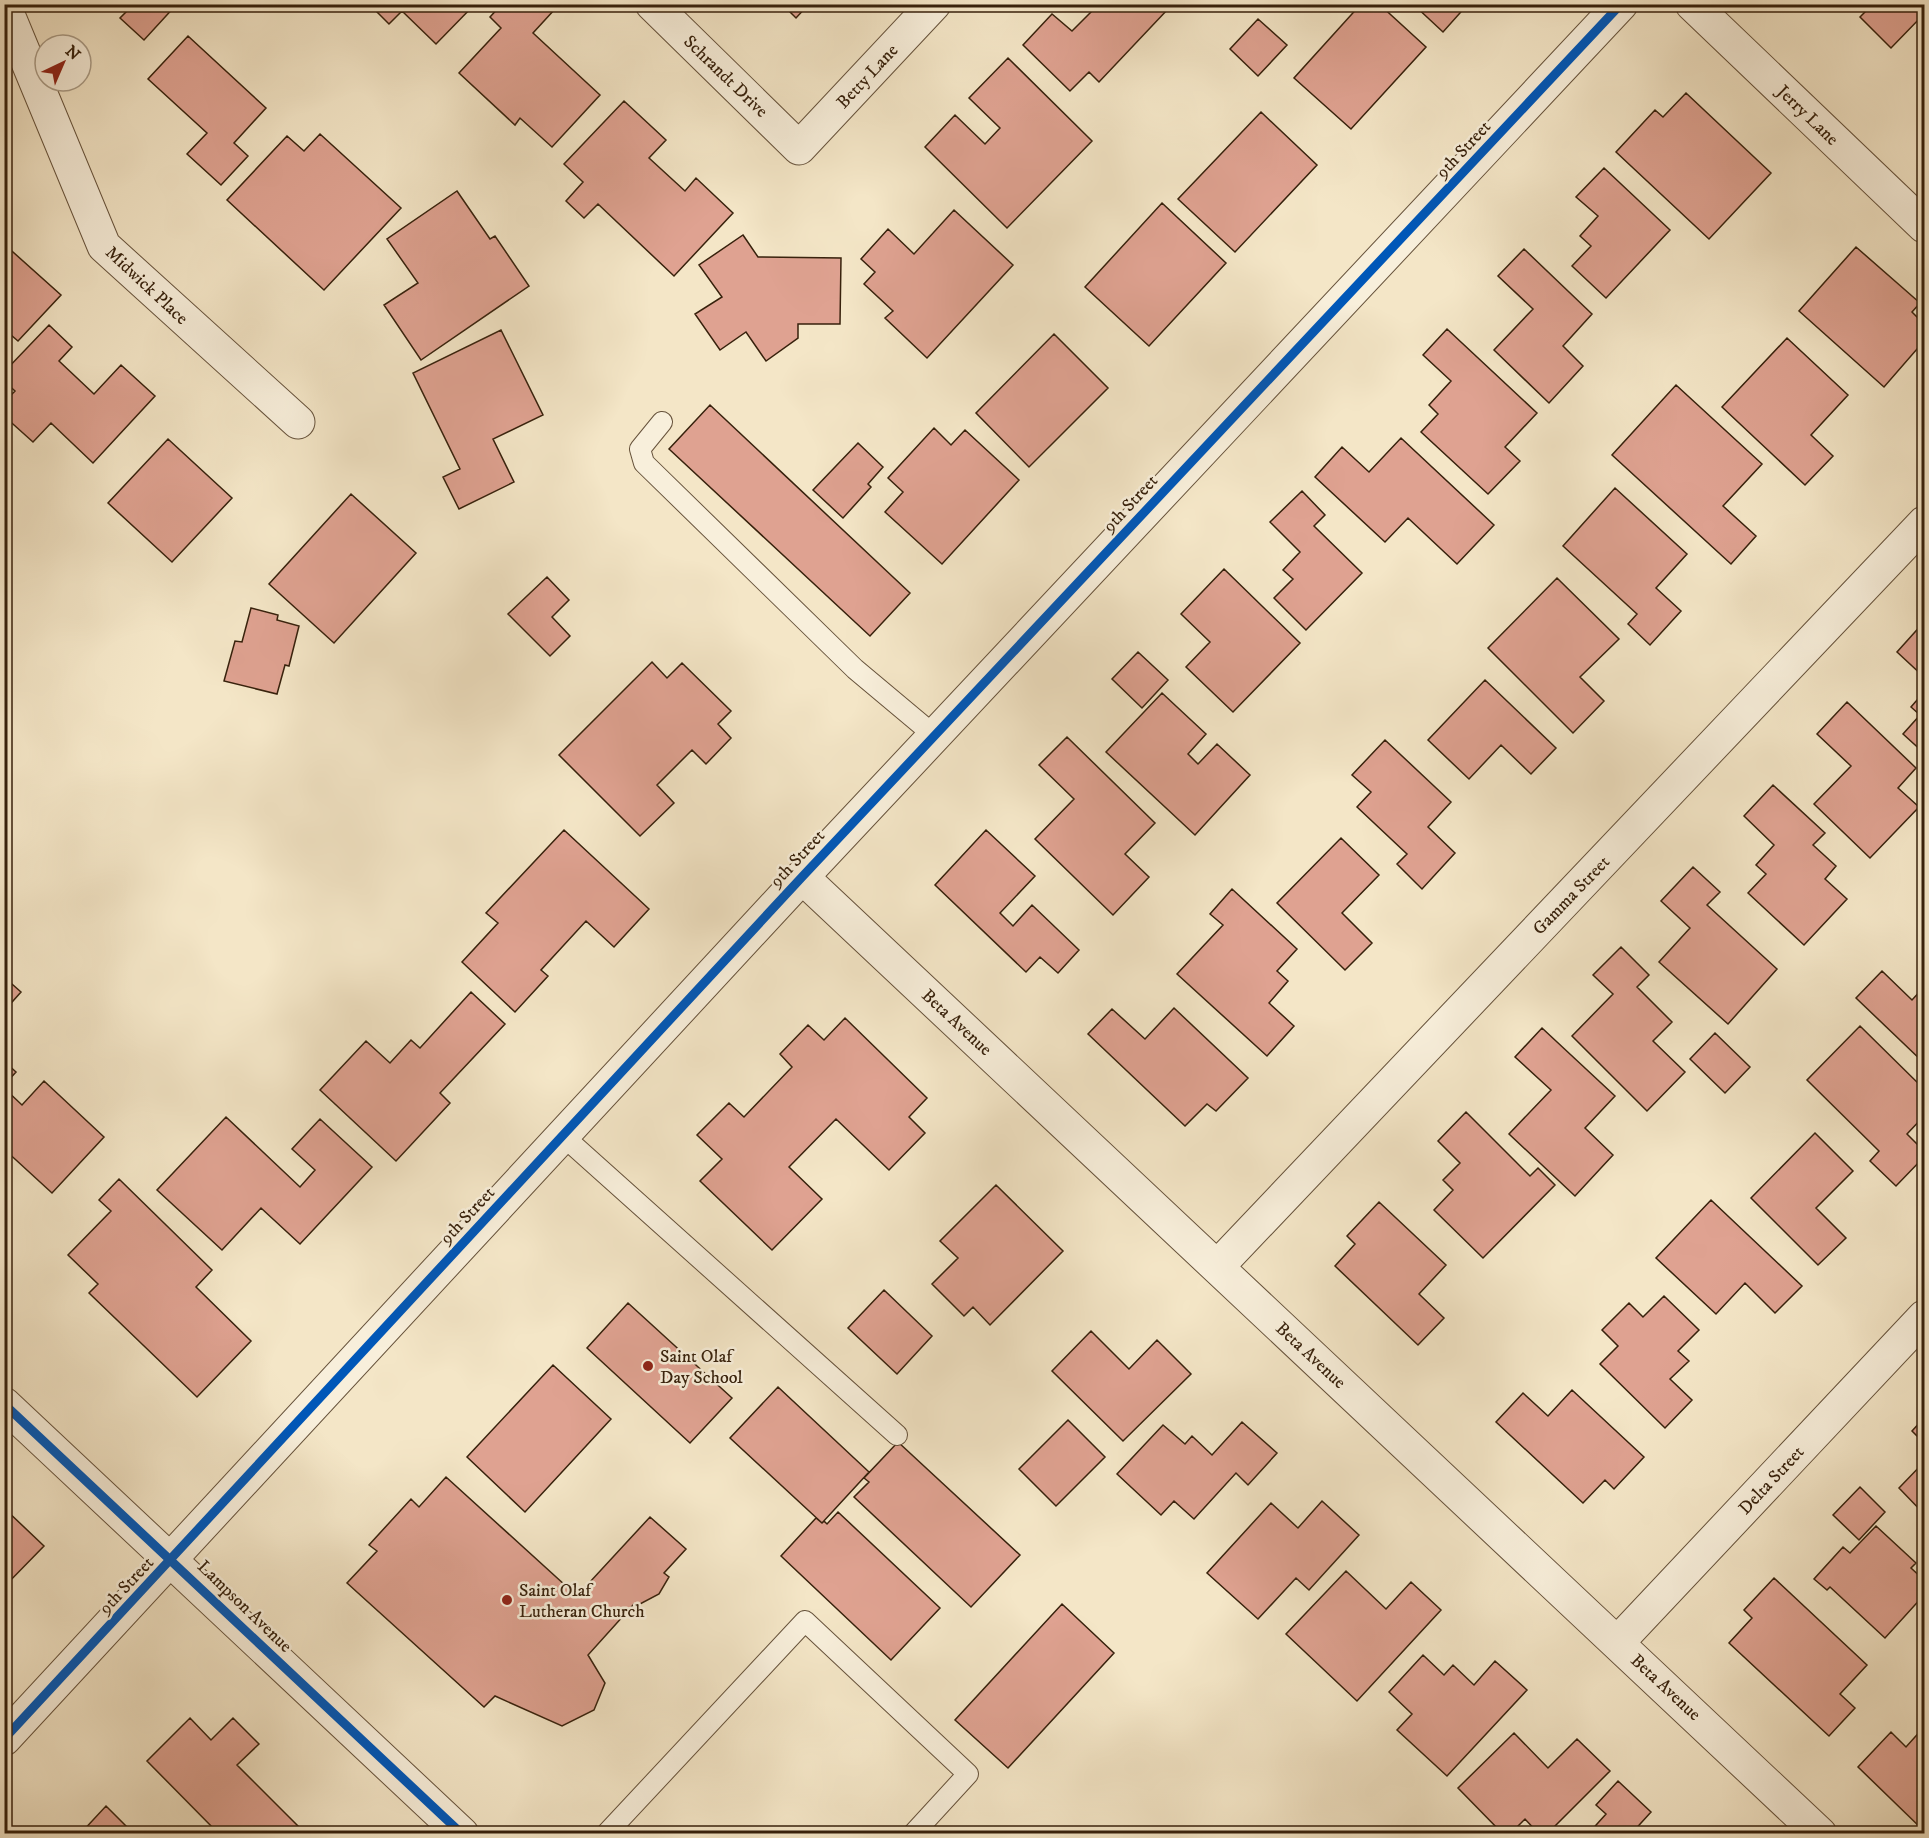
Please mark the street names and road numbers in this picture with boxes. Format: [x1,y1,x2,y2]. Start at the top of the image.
street label: Schrandt Drive [678,31,772,122]
street label: Betty Lane [832,40,903,114]
street label: Jerry Lane [1770,79,1843,151]
street label: 9th Street [1431,116,1496,184]
street label: Midwick Place [100,242,192,330]
street label: 9th Street [1098,470,1163,538]
street label: 9th Street [765,825,830,893]
street label: Gamma Street [1529,851,1615,940]
street label: Beta Avenue [917,985,996,1061]
street label: 9th Street [435,1182,500,1250]
street label: Beta Avenue [1271,1318,1350,1394]
street label: Delta Street [1734,1442,1809,1520]
street label: 9th Street [94,1552,159,1620]
street label: Lampson Avenue [192,1556,296,1657]
street label: Beta Avenue [1626,1650,1705,1726]

